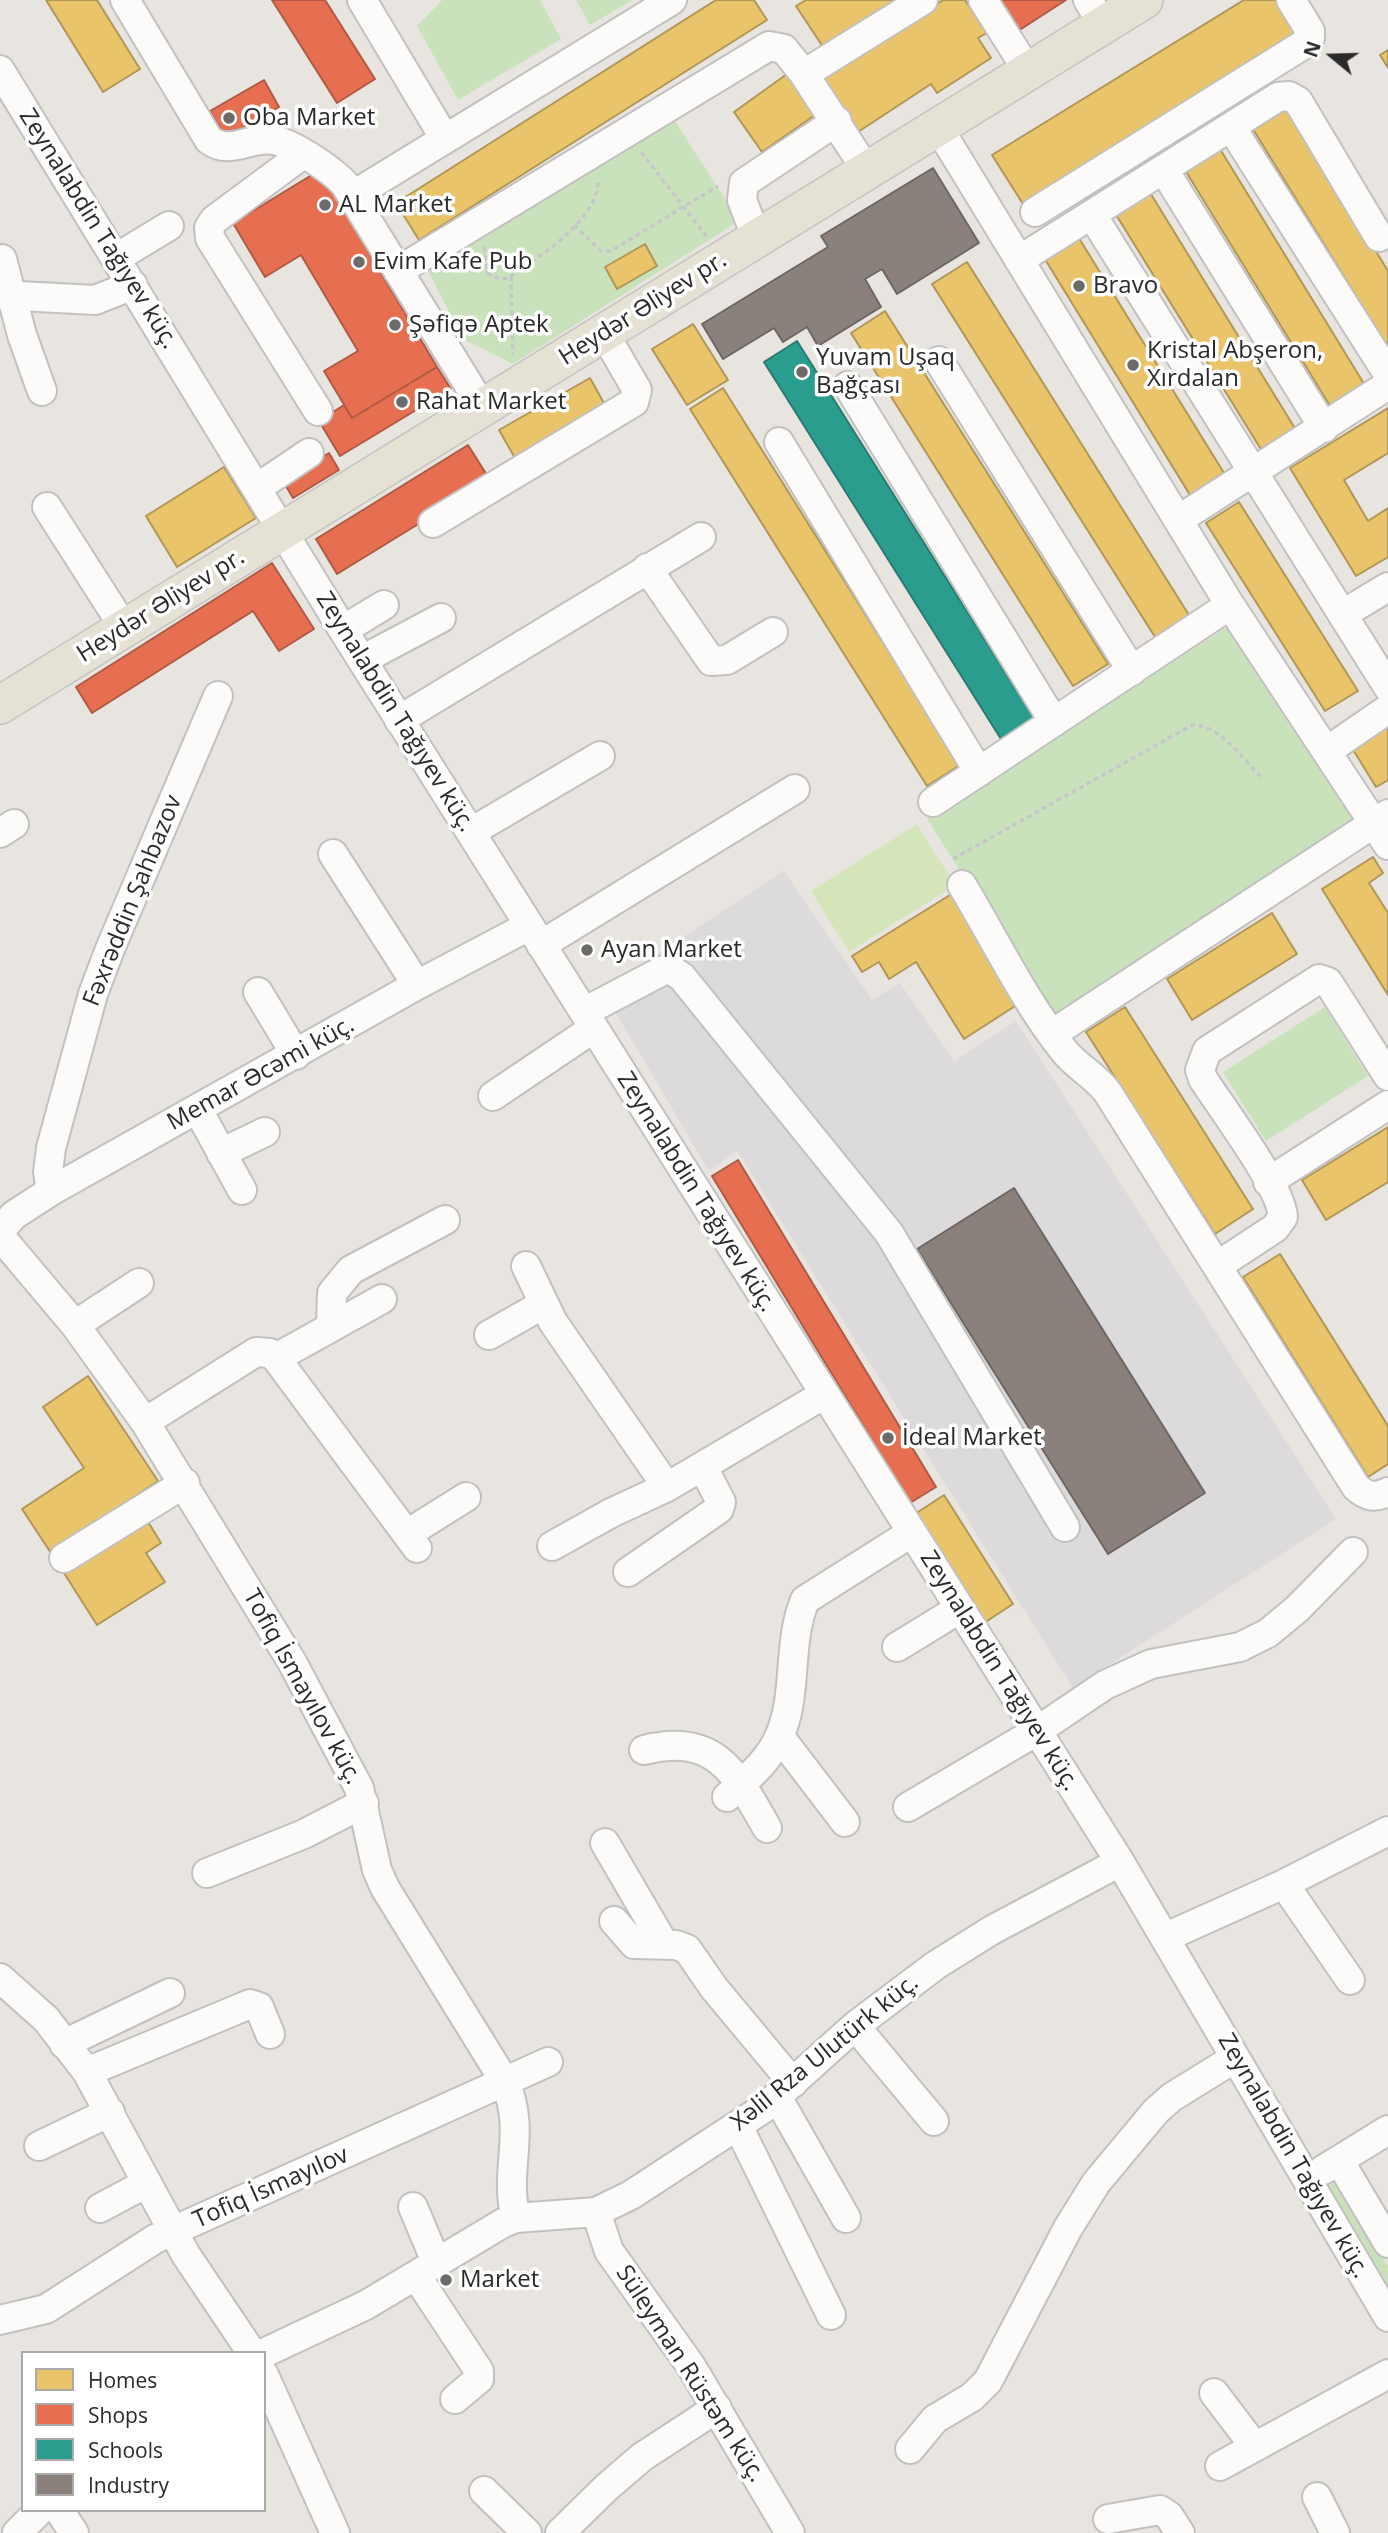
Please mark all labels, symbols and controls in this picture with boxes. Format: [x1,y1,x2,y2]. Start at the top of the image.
north arrow [1297,21,1367,91]
text: N [1297,38,1327,61]
street label: Zeynalabdin Tağıyev küç. [12,104,184,354]
place label: Oba Market [243,104,375,132]
marker: Oba Market [221,110,237,126]
place label: AL Market [339,191,452,219]
marker: AL Market [317,197,333,213]
street label: Heydər Əliyev pr. [554,246,732,372]
place label: Evim Kafe Pub [373,248,532,276]
marker: Evim Kafe Pub [351,254,367,270]
place label: Bravo [1093,272,1158,300]
marker: Bravo [1071,278,1087,294]
place label: Şəfiqə Aptek [409,311,549,339]
marker: Şəfiqə Aptek [387,317,403,333]
place label: Kristal Abşeron, Xırdalan [1147,337,1323,393]
place label: Yuvam Uşaq Bağçası [816,344,955,400]
marker: Kristal Abşeron, Xırdalan [1125,357,1141,373]
marker: Yuvam Uşaq Bağçası [794,364,810,380]
place label: Rahat Market [416,388,566,416]
marker: Rahat Market [394,394,410,410]
street label: Heydər Əliyev pr. [72,543,250,669]
street label: Zeynalabdin Tağıyev küç. [309,587,481,837]
street label: Fəxrəddin Şahbazov [78,791,188,1011]
place label: Ayan Market [601,936,742,964]
marker: Ayan Market [579,942,595,958]
street label: Memar Əcəmi küç. [162,1011,360,1137]
street label: Zeynalabdin Tağıyev küç. [610,1067,782,1317]
place label: İdeal Market [902,1424,1042,1452]
marker: İdeal Market [880,1430,896,1446]
street label: Zeynalabdin Tağıyev küç. [913,1546,1085,1796]
street label: Tofiq İsmayılov küç. [236,1585,368,1789]
street label: Xəlil Rza Ulutürk küç. [726,1969,924,2137]
street label: Zeynalabdin Tağıyev küç. [1211,2029,1375,2283]
street label: Tofiq İsmayılov [189,2141,353,2235]
street label: Süleyman Rüstəm küç. [609,2260,771,2488]
place label: Market [460,2266,539,2294]
marker: Market [438,2272,454,2288]
legend [21,2351,266,2512]
text: Homes [88,2366,157,2394]
text: Shops [88,2401,148,2429]
text: Schools [88,2436,163,2464]
text: Industry [88,2471,169,2499]

